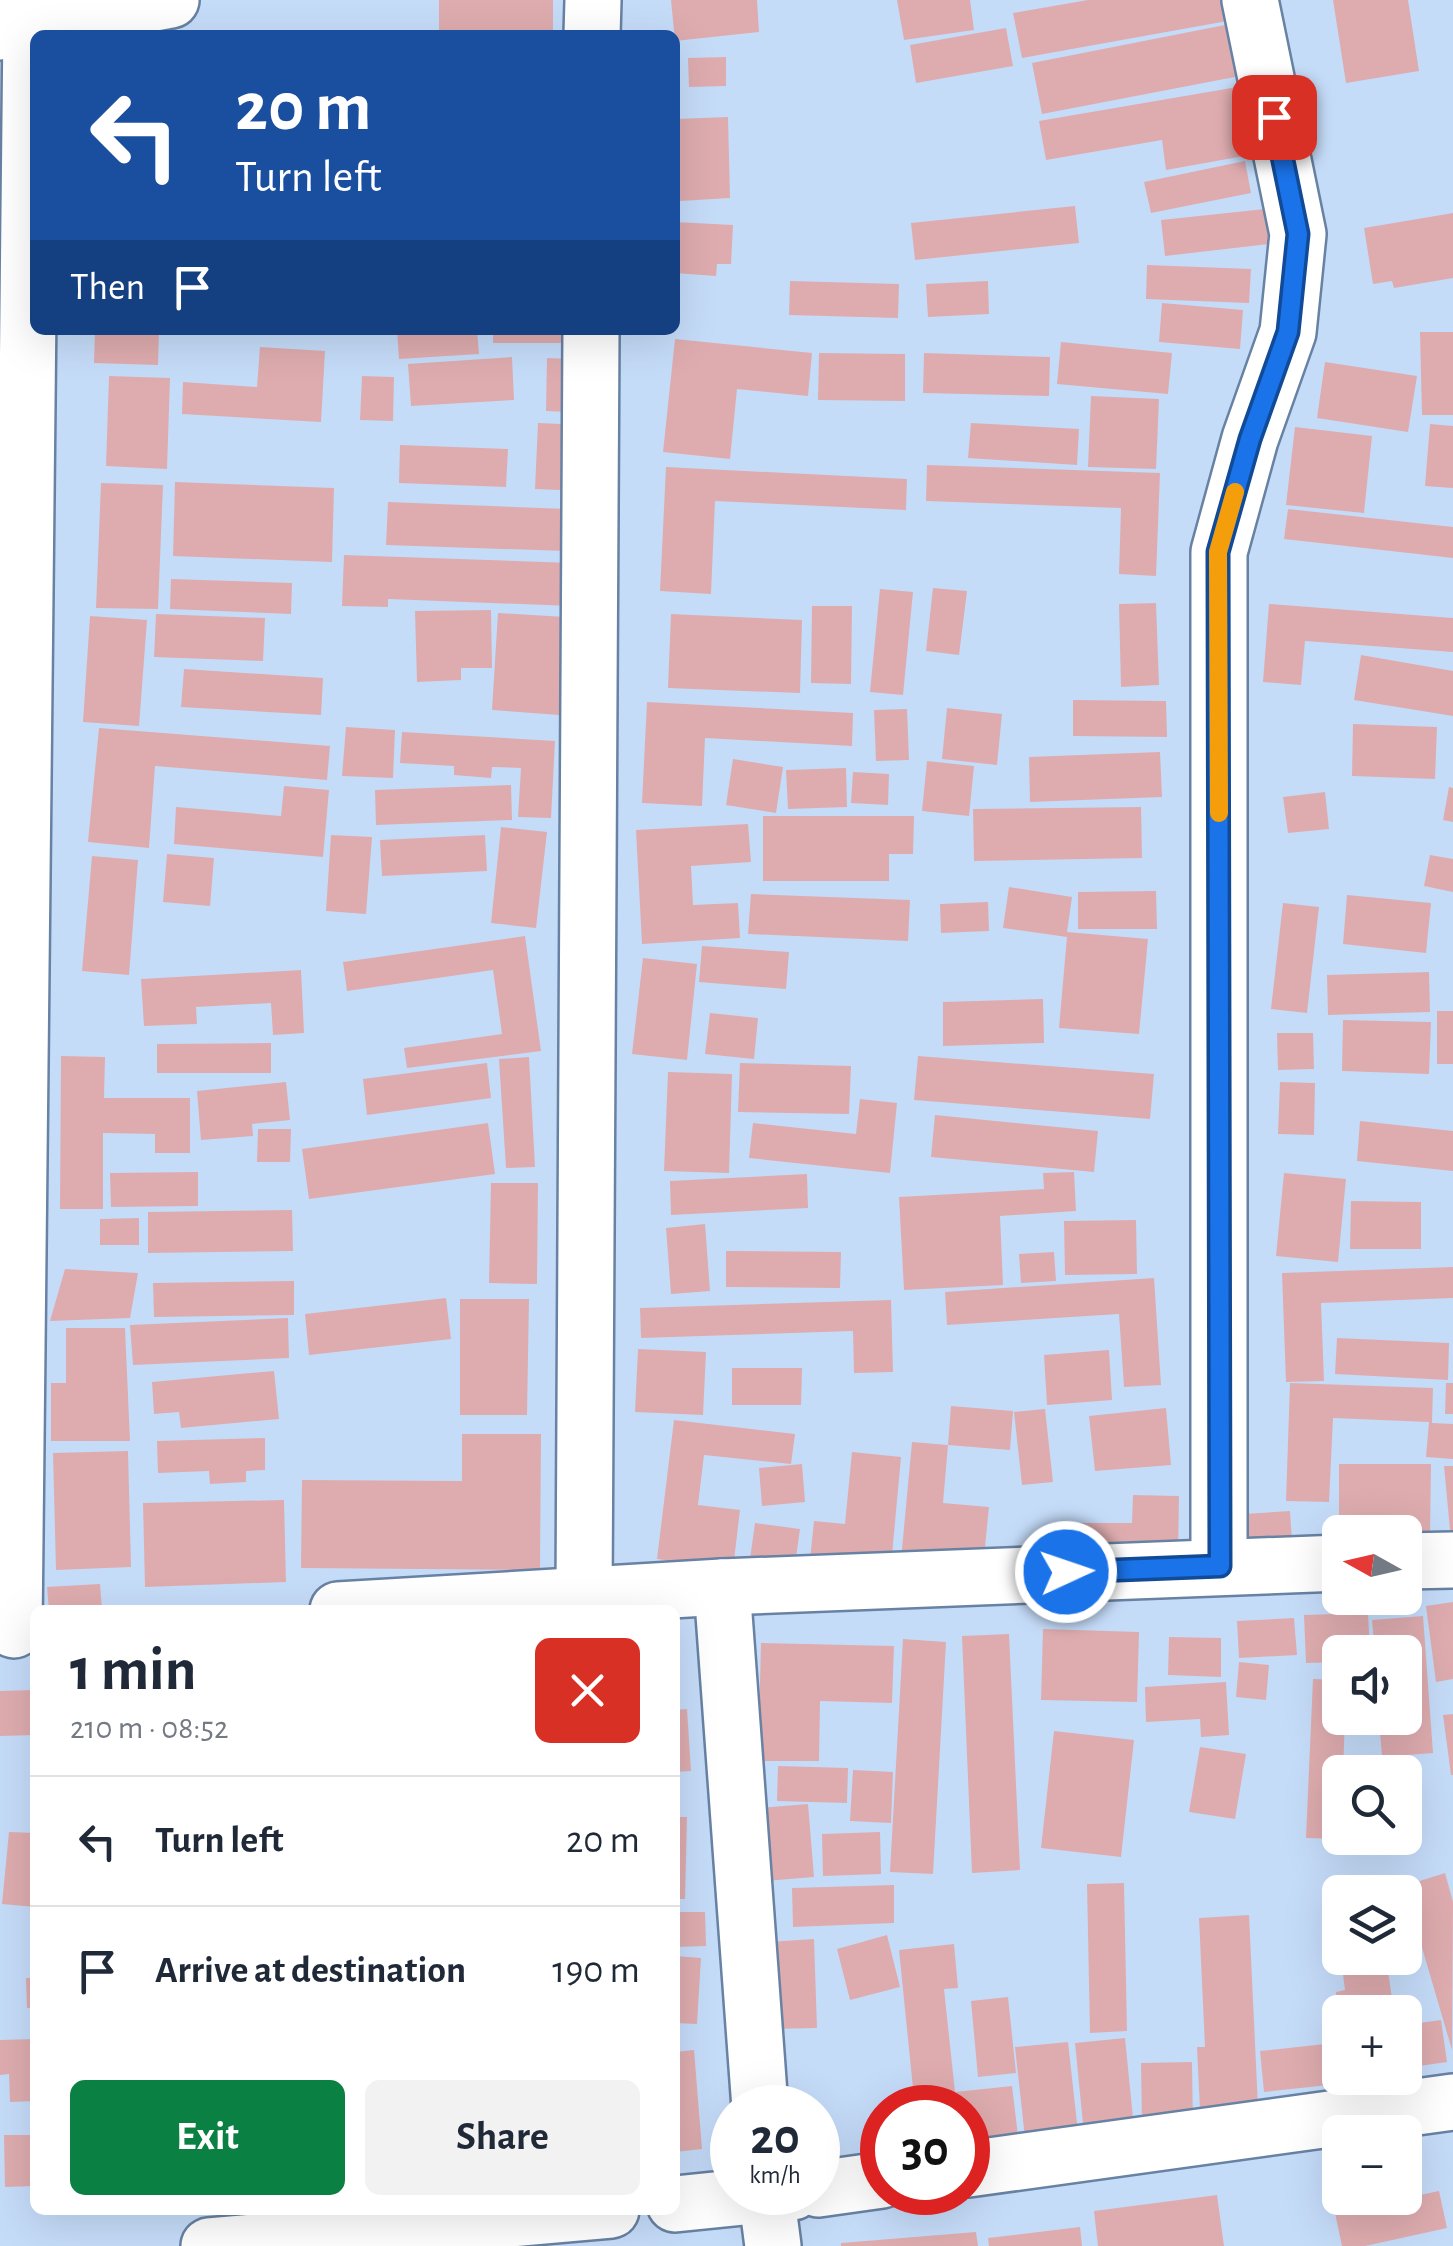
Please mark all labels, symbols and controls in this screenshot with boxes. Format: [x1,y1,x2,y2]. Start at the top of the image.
icon: left [70,70,200,200]
text: 20 m [235,73,372,143]
pin [1232,75,1317,160]
icon: arrive [1247,90,1302,145]
text: Turn left [235,155,382,200]
icon: arrive [165,260,220,315]
text: Then [70,269,145,307]
north arrow [1322,1515,1422,1615]
map controls [1322,1515,1422,2215]
position arrow [1014,1520,1118,1624]
button: sound [1322,1635,1422,1735]
button: close [535,1638,640,1743]
text: 1 min [70,1641,196,1701]
text: 210 m · 08:52 [70,1712,229,1744]
button: search [1322,1755,1422,1855]
icon: left [70,1814,125,1869]
text: Turn left [155,1822,283,1860]
text: 20 m [566,1822,640,1860]
button: layers [1322,1875,1422,1975]
icon: arrive [70,1944,125,1999]
text: Arrive at destination [155,1952,466,1990]
text: 190 m [552,1952,640,1990]
button: + [1322,1995,1422,2095]
button: Exit [70,2080,345,2195]
button: Share [365,2080,640,2195]
speed limit sign: 30 [860,2085,990,2215]
text: 20 [750,2113,800,2163]
button: − [1322,2115,1422,2215]
text: km/h [749,2163,801,2188]

